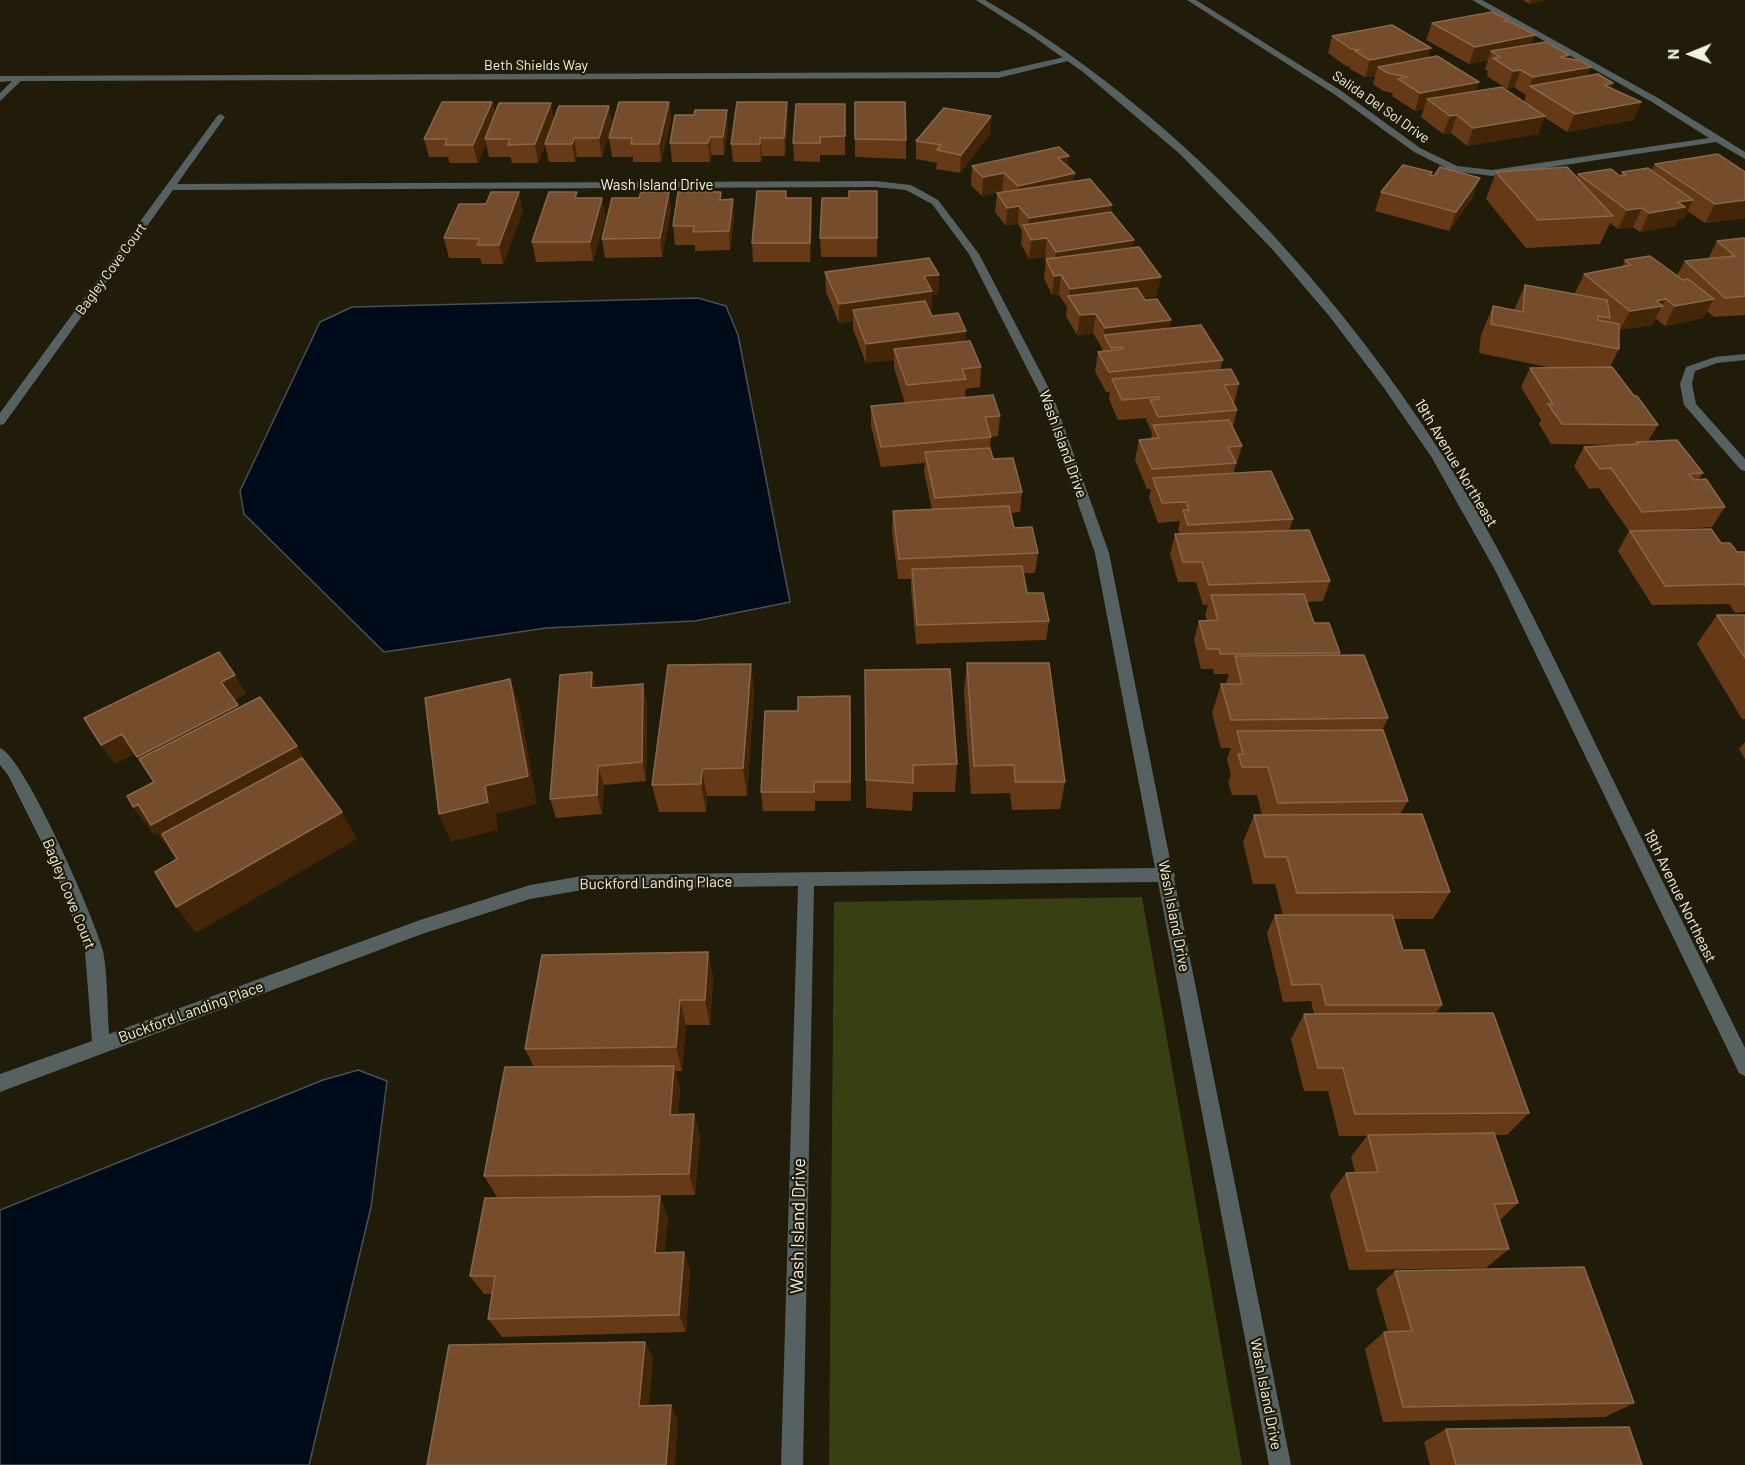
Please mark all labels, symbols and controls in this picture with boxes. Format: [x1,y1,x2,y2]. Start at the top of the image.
north arrow [1661,24,1721,84]
text: N [1663,49,1682,60]
street label: Beth Shields Way [484,57,588,73]
street label: Salida Del Sol Drive [1329,67,1433,147]
street label: Wash Island Drive [600,176,714,194]
street label: Bagley Cove Court [72,220,150,318]
street label: Wash Island Drive [1035,388,1091,500]
street label: 19th Avenue Northeast [1411,396,1501,530]
street label: 19th Avenue Northeast [1640,826,1720,966]
street label: Bagley Cove Court [39,836,99,952]
street label: Wash Island Drive [1154,859,1194,973]
street label: Buckford Landing Place [579,873,733,893]
street label: Buckford Landing Place [116,977,266,1047]
street label: Wash Island Drive [786,1158,810,1294]
street label: Wash Island Drive [1246,1337,1286,1451]

